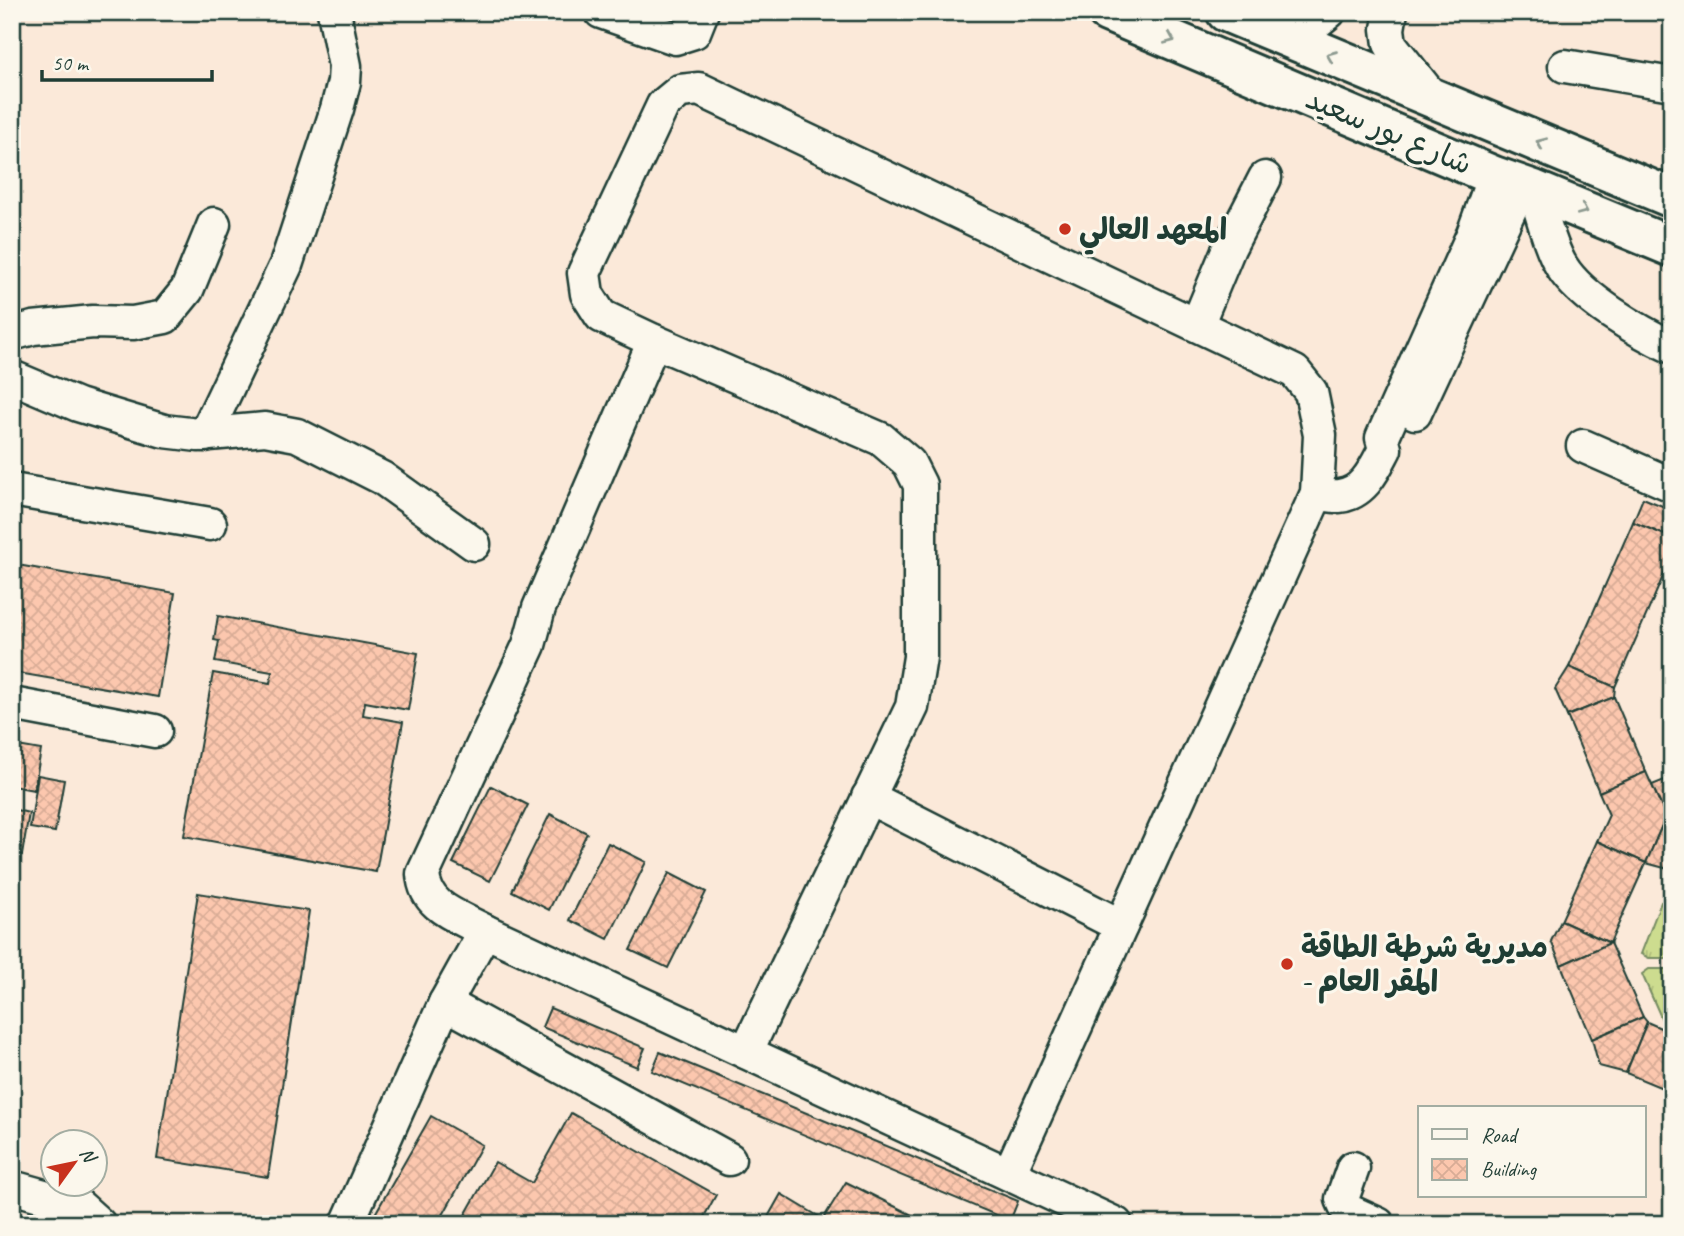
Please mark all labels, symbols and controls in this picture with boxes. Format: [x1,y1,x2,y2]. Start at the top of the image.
one-way arrow [1163,30,1175,44]
scale bar [42,38,212,82]
text: 50 m [52,50,90,76]
one-way arrow [1326,50,1338,64]
street label: شارع بور سعيد [1300,79,1478,185]
one-way arrow [1536,137,1548,151]
one-way arrow [1576,202,1589,216]
place label: المعهد العالي [1079,210,1227,255]
marker: المعهد العالي [1057,221,1073,237]
place label: مديرية شرطة الطاقة - المقر العام [1301,928,1548,1004]
marker: مديرية شرطة الطاقة - المقر العام [1279,956,1295,972]
legend [1418,1106,1646,1198]
text: Road [1481,1122,1520,1148]
north arrow [38,1128,108,1198]
text: N [74,1143,102,1168]
text: Building [1481,1156,1538,1182]

